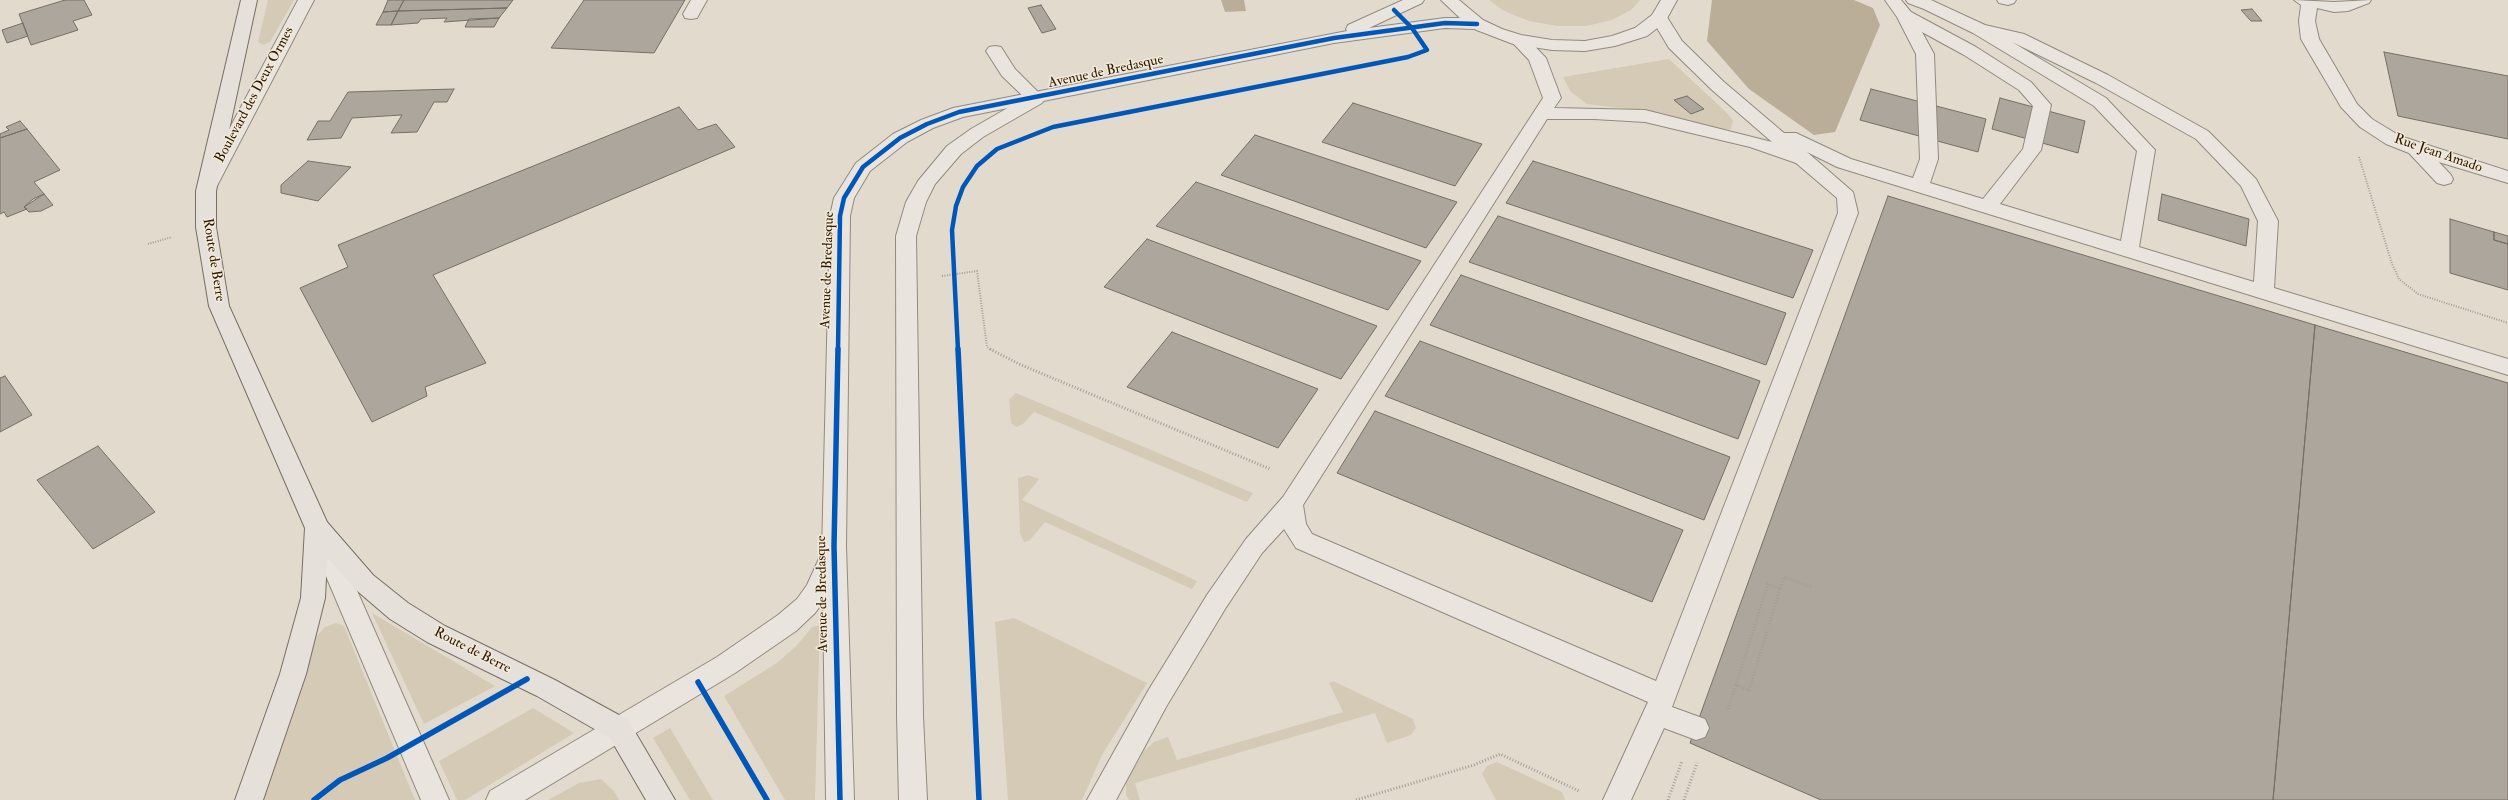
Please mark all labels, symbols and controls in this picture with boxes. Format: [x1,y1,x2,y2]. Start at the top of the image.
street label: Boulevard des Deux Ormes [212,24,298,166]
street label: Avenue de Bredasque [1047,52,1165,92]
street label: Rue Jean Amado [2392,131,2484,177]
street label: Avenue de Bredasque [818,211,838,329]
street label: Route de Berre [198,217,228,303]
street label: Avenue de Bredasque [814,535,832,653]
street label: Route de Berre [431,624,513,678]

